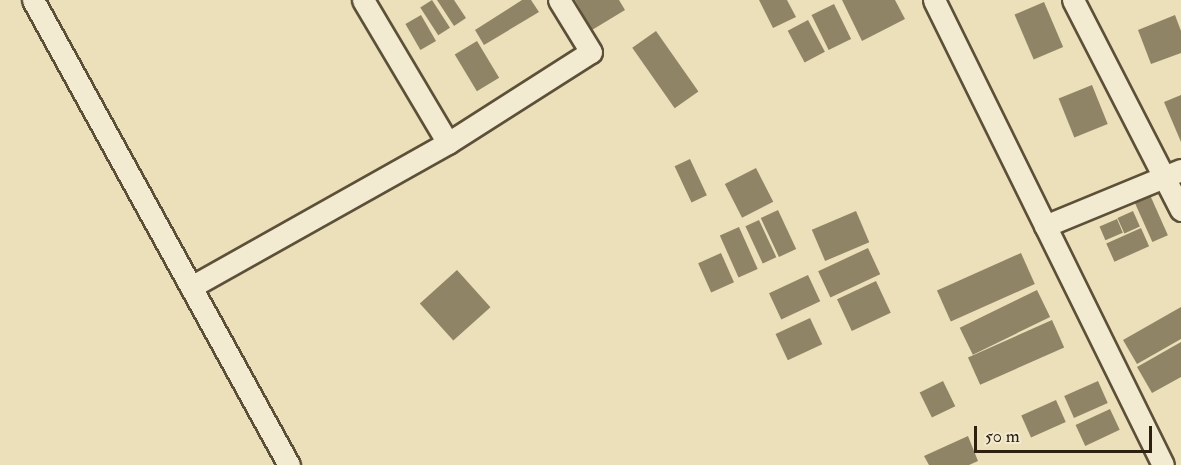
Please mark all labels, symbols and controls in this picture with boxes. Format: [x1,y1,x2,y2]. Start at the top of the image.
scale bar [977,414,1156,452]
text: 50 m [985,425,1020,448]

